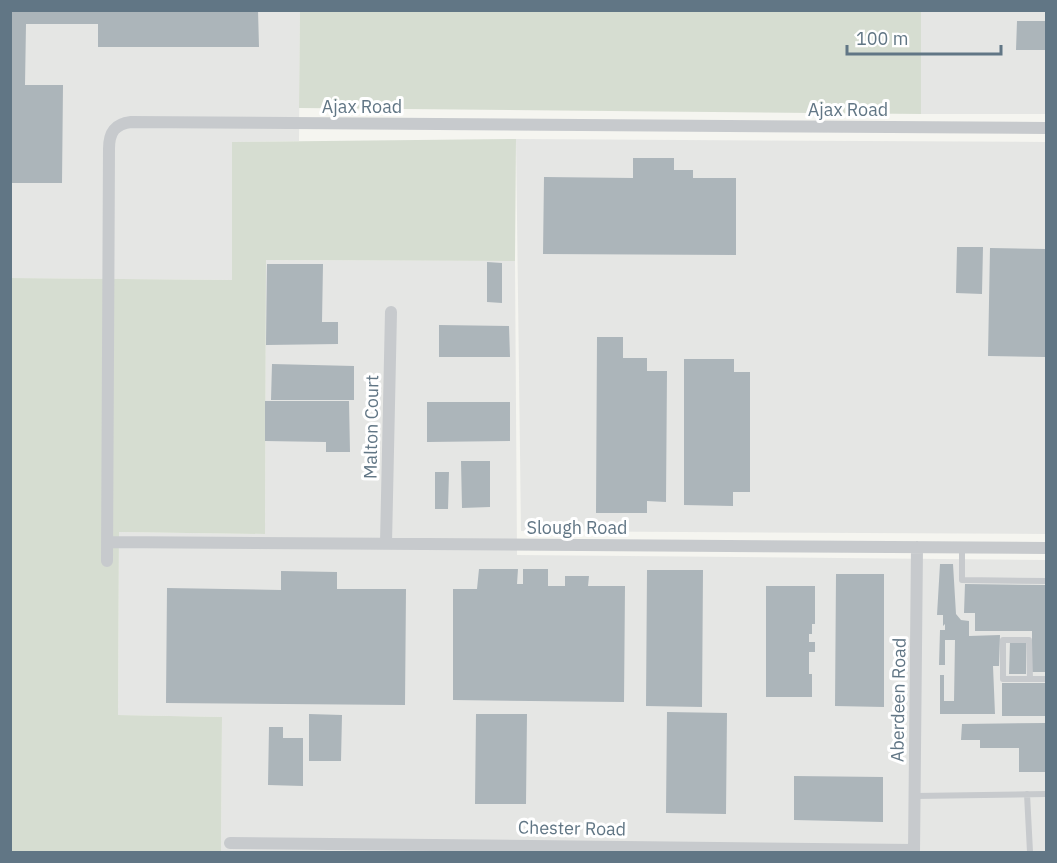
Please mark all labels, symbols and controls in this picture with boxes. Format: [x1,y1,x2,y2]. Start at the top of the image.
scale bar [847,18,1002,56]
text: 100 m [856,27,908,50]
street label: Ajax Road [322,95,402,118]
street label: Ajax Road [808,98,888,121]
street label: Malton Court [359,375,383,479]
street label: Slough Road [526,516,628,539]
street label: Aberdeen Road [885,638,911,762]
street label: Chester Road [518,816,626,840]

